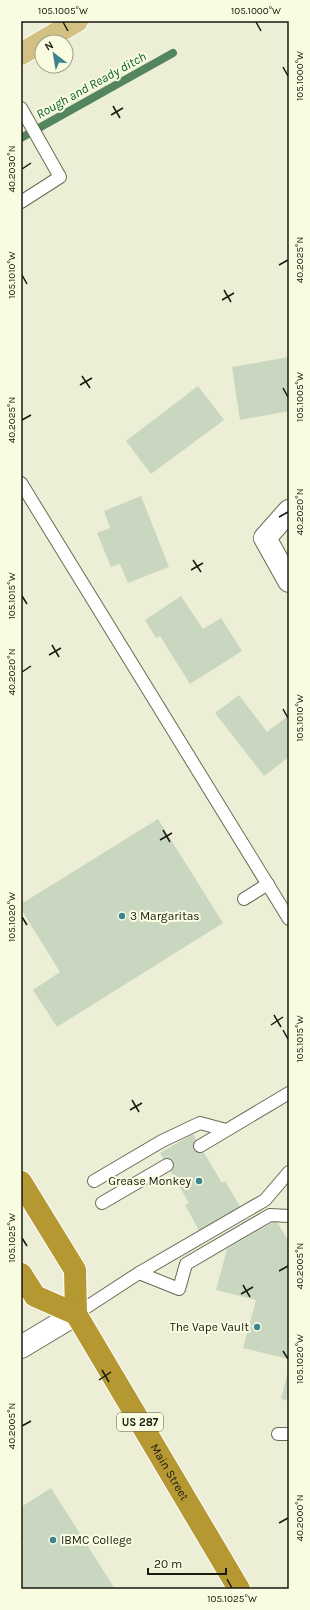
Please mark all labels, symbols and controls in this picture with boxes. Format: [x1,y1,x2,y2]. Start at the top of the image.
text: 105.1005°W [38,5,88,17]
text: 105.1000°W [231,5,281,17]
north arrow [34,34,74,74]
text: N [42,38,56,53]
water label: Rough and Ready ditch [33,48,149,122]
text: 105.1000°W [294,51,306,101]
text: 40.2030°N [6,145,18,193]
text: 40.2025°N [294,237,306,283]
text: 105.1010°W [6,251,18,299]
text: 105.1005°W [294,372,306,422]
text: 40.2025°N [6,397,18,443]
text: 40.2020°N [294,488,306,536]
text: 105.1015°W [6,572,18,620]
text: 40.2020°N [6,648,18,696]
text: 105.1010°W [294,694,306,742]
text: 105.1020°W [6,892,18,942]
place label: 3 Margaritas [130,909,200,923]
marker: 3 Margaritas [117,911,127,921]
text: 105.1015°W [294,1015,306,1063]
place label: Grease Monkey [108,1174,191,1188]
marker: Grease Monkey [194,1176,204,1186]
text: 105.1025°W [6,1213,18,1263]
text: 40.2005°N [294,1243,306,1289]
place label: The Vape Vault [170,1320,249,1334]
marker: The Vape Vault [252,1322,262,1332]
text: 105.1020°W [294,1334,306,1384]
text: 40.2005°N [6,1403,18,1449]
road number: US 287 [117,1413,163,1431]
street label: Main Street [147,1441,192,1503]
text: 40.2000°N [294,1494,306,1542]
place label: IBMC College [61,1533,132,1547]
marker: IBMC College [48,1535,58,1545]
scale bar [148,1550,226,1576]
text: 20 m [154,1557,182,1571]
text: 105.1025°W [207,1593,257,1605]

